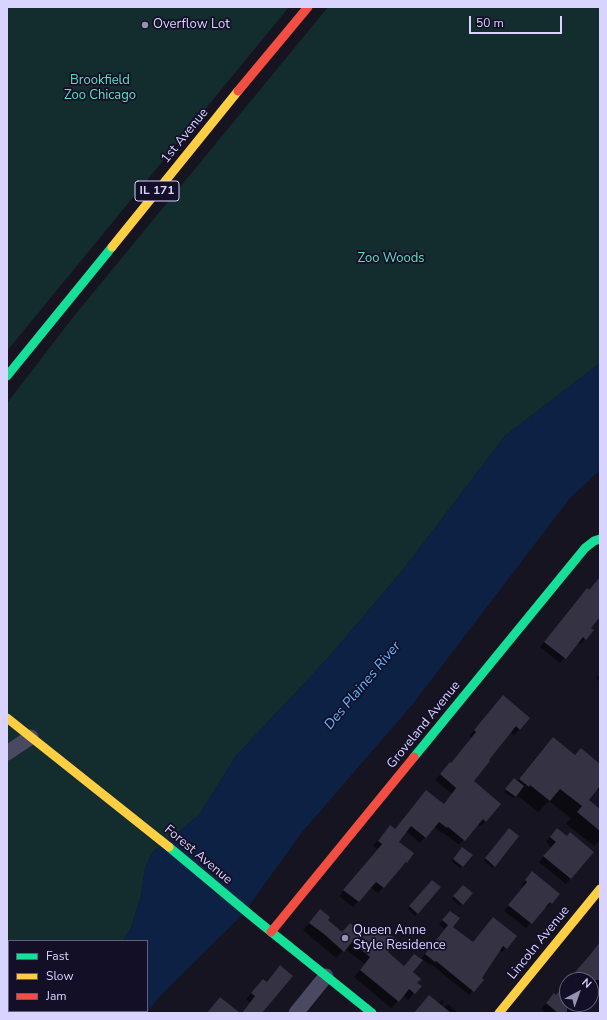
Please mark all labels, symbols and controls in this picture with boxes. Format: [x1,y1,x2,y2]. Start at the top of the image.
scale bar [471,8,564,34]
text: 50 m [476,15,504,31]
place label: Overflow Lot [153,17,230,33]
marker: Overflow Lot [140,20,150,30]
park label: Brookfield Zoo Chicago [64,73,136,104]
street label: 1st Avenue [158,105,212,167]
road number: IL 171 [135,181,179,201]
park label: Zoo Woods [357,251,425,267]
water label: Des Plaines River [321,639,405,733]
street label: Groveland Avenue [384,678,464,772]
street label: Forest Avenue [161,822,235,888]
street label: Lincoln Avenue [505,903,573,983]
place label: Queen Anne Style Residence [353,923,446,954]
marker: Queen Anne Style Residence [340,933,350,943]
legend [8,940,148,1012]
text: Fast [46,948,69,964]
text: Slow [46,968,74,984]
north arrow [559,972,599,1012]
text: N [579,975,595,992]
text: Jam [46,988,67,1004]

